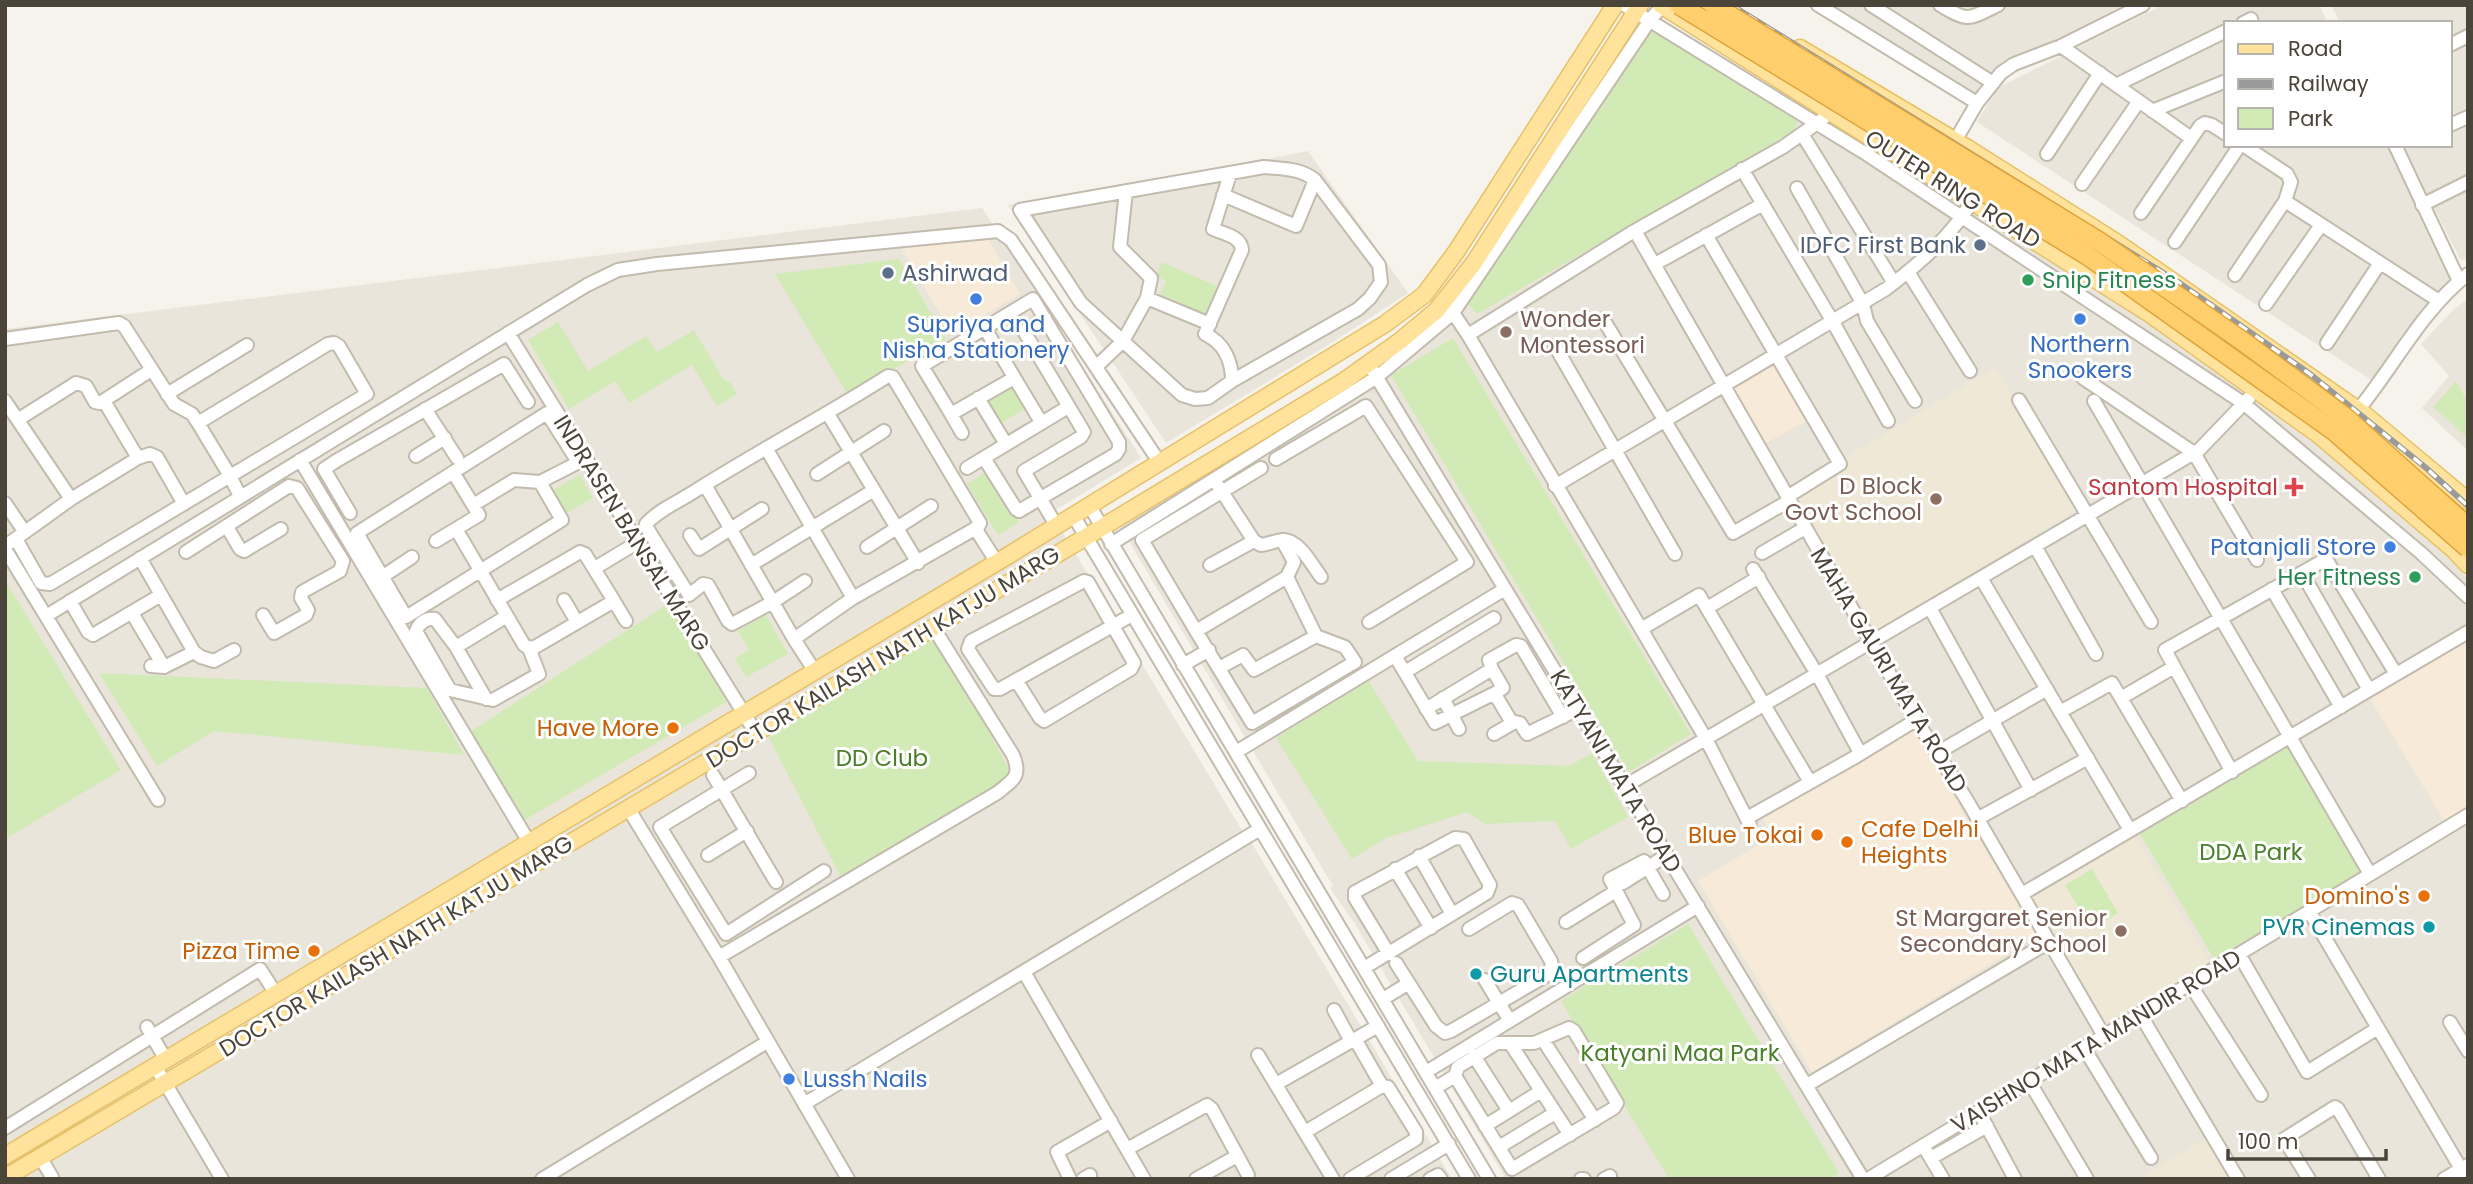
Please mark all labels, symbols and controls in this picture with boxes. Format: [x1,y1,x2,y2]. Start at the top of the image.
legend [2224,21,2452,147]
text: Road [2288,34,2343,63]
text: Railway [2288,69,2369,98]
text: Park [2288,104,2333,133]
street label: OUTER RING ROAD [1859,122,2047,256]
place label: IDFC First Bank [1800,229,1966,261]
marker: IDFC First Bank [1972,237,1988,253]
place label: Ashirwad [902,257,1008,289]
place label: Snip Fitness [2042,264,2176,296]
marker: Ashirwad [880,265,896,281]
marker: Snip Fitness [2020,272,2036,288]
marker: Supriya and Nisha Stationery [968,291,984,307]
place label: Wonder Montessori [1520,303,1645,361]
place label: Supriya and Nisha Stationery [883,308,1070,366]
marker: Northern Snookers [2072,311,2088,327]
marker: Wonder Montessori [1498,324,1514,340]
place label: Northern Snookers [2028,328,2132,386]
street label: INDRASEN BANSAL MARG [546,409,718,657]
place label: D Block Govt School [1785,470,1922,528]
place label: Santom Hospital [2088,471,2278,503]
marker: Santom Hospital [2284,477,2304,497]
marker: D Block Govt School [1928,491,1944,507]
place label: Patanjali Store [2210,531,2376,563]
street label: DOCTOR KAILASH NATH KATJU MARG [700,538,1066,776]
marker: Patanjali Store [2382,539,2398,555]
street label: MAHA GAURI MATA ROAD [1803,541,1975,799]
place label: Her Fitness [2277,561,2401,593]
marker: Her Fitness [2407,569,2423,585]
street label: KATYANI MATA ROAD [1543,663,1689,879]
place label: Have More [537,712,659,744]
marker: Have More [665,720,681,736]
park label: DD Club [836,742,928,774]
place label: Cafe Delhi Heights [1861,813,1979,871]
place label: Blue Tokai [1688,819,1803,851]
street label: DOCTOR KAILASH NATH KATJU MARG [213,827,579,1065]
marker: Blue Tokai [1809,827,1825,843]
marker: Cafe Delhi Heights [1839,834,1855,850]
park label: DDA Park [2199,836,2303,868]
place label: Domino's [2305,880,2410,912]
marker: Domino's [2416,888,2432,904]
place label: St Margaret Senior Secondary School [1895,902,2107,960]
place label: PVR Cinemas [2262,911,2415,943]
marker: PVR Cinemas [2421,919,2437,935]
marker: St Margaret Senior Secondary School [2113,923,2129,939]
place label: Pizza Time [182,935,300,967]
street label: VAISHNO MATA MANDIR ROAD [1945,941,2247,1141]
marker: Pizza Time [306,943,322,959]
place label: Guru Apartments [1490,958,1689,990]
marker: Guru Apartments [1468,966,1484,982]
park label: Katyani Maa Park [1580,1037,1780,1069]
place label: Lussh Nails [803,1063,928,1095]
marker: Lussh Nails [781,1071,797,1087]
scale bar [2228,1118,2386,1162]
text: 100 m [2238,1127,2298,1156]

